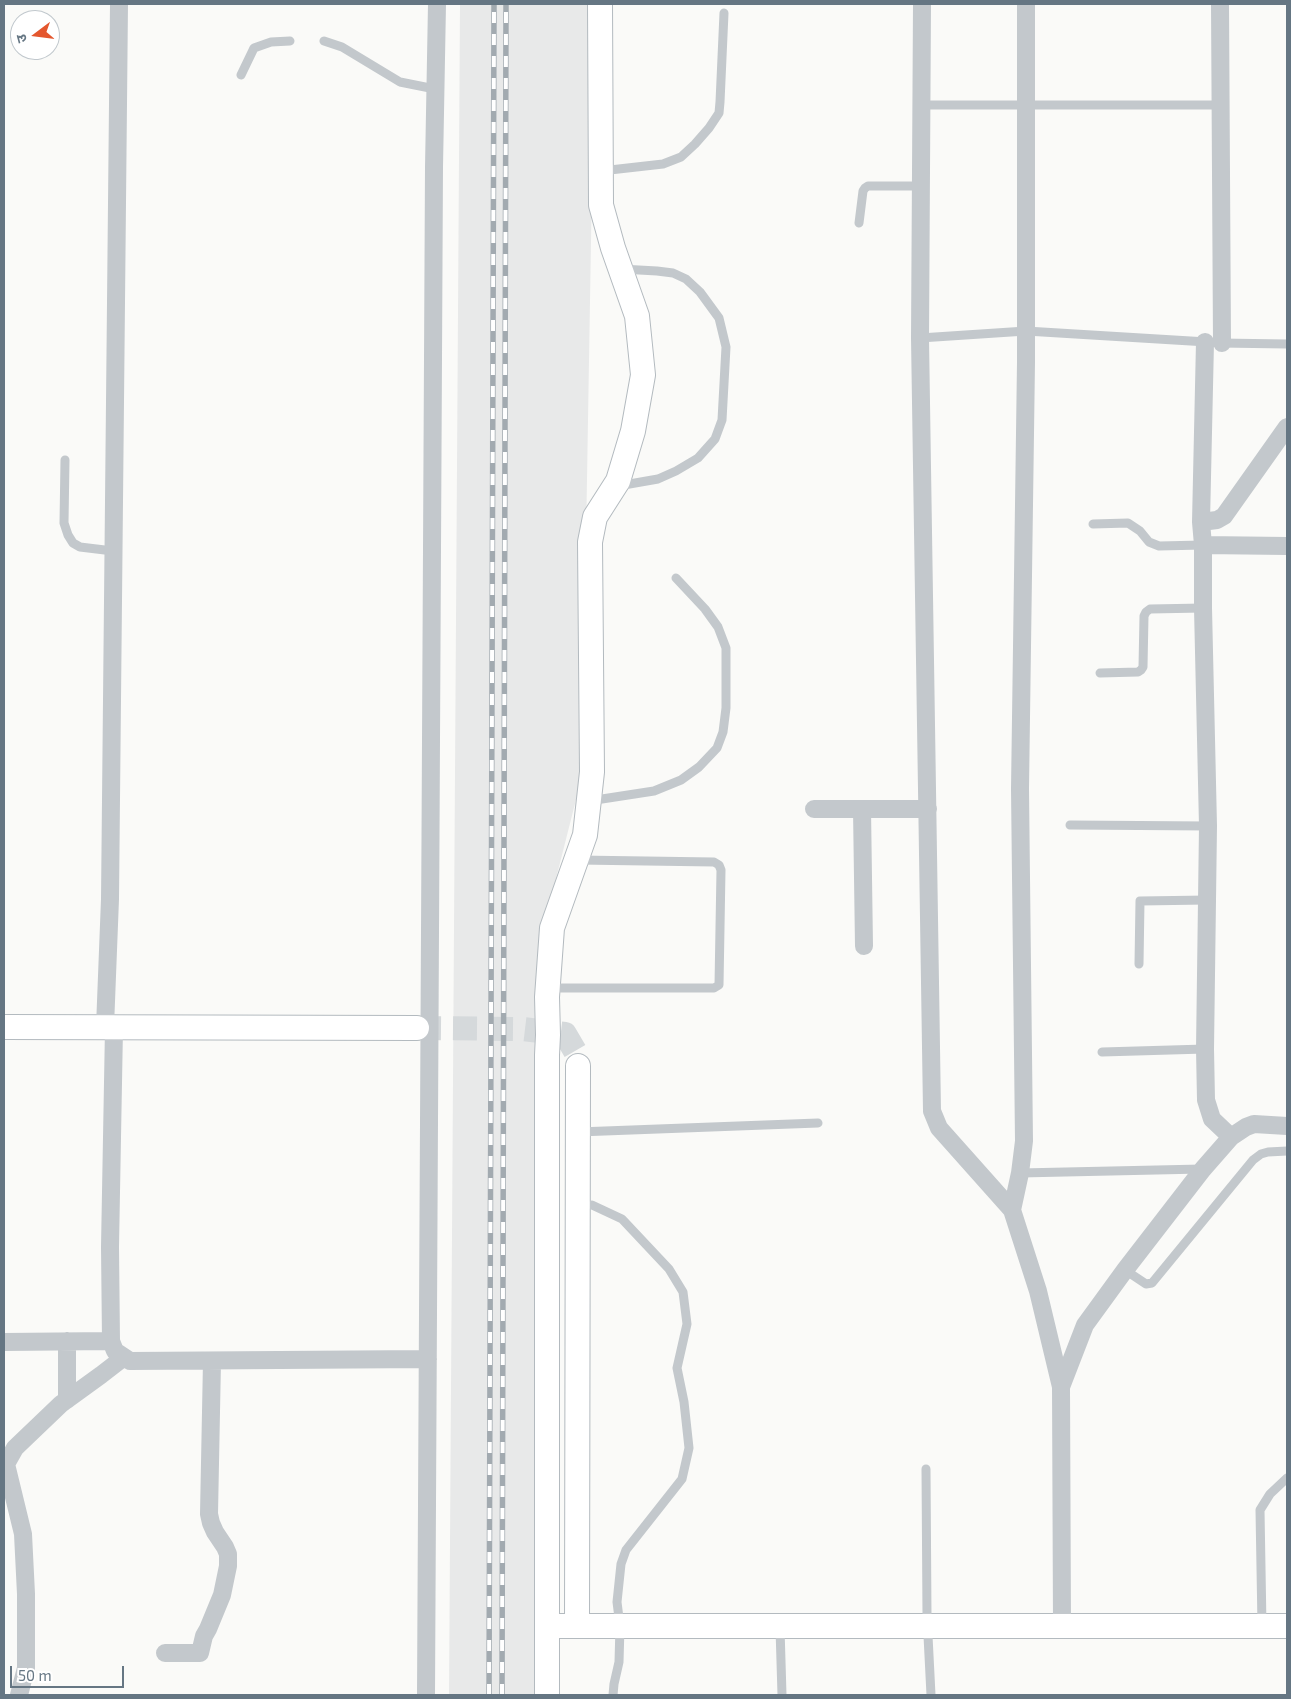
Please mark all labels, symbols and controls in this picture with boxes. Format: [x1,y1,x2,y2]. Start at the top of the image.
north arrow [10,10,60,60]
text: उ [12,33,30,45]
scale bar [12,1656,126,1688]
text: 50 m [18,1666,52,1684]

